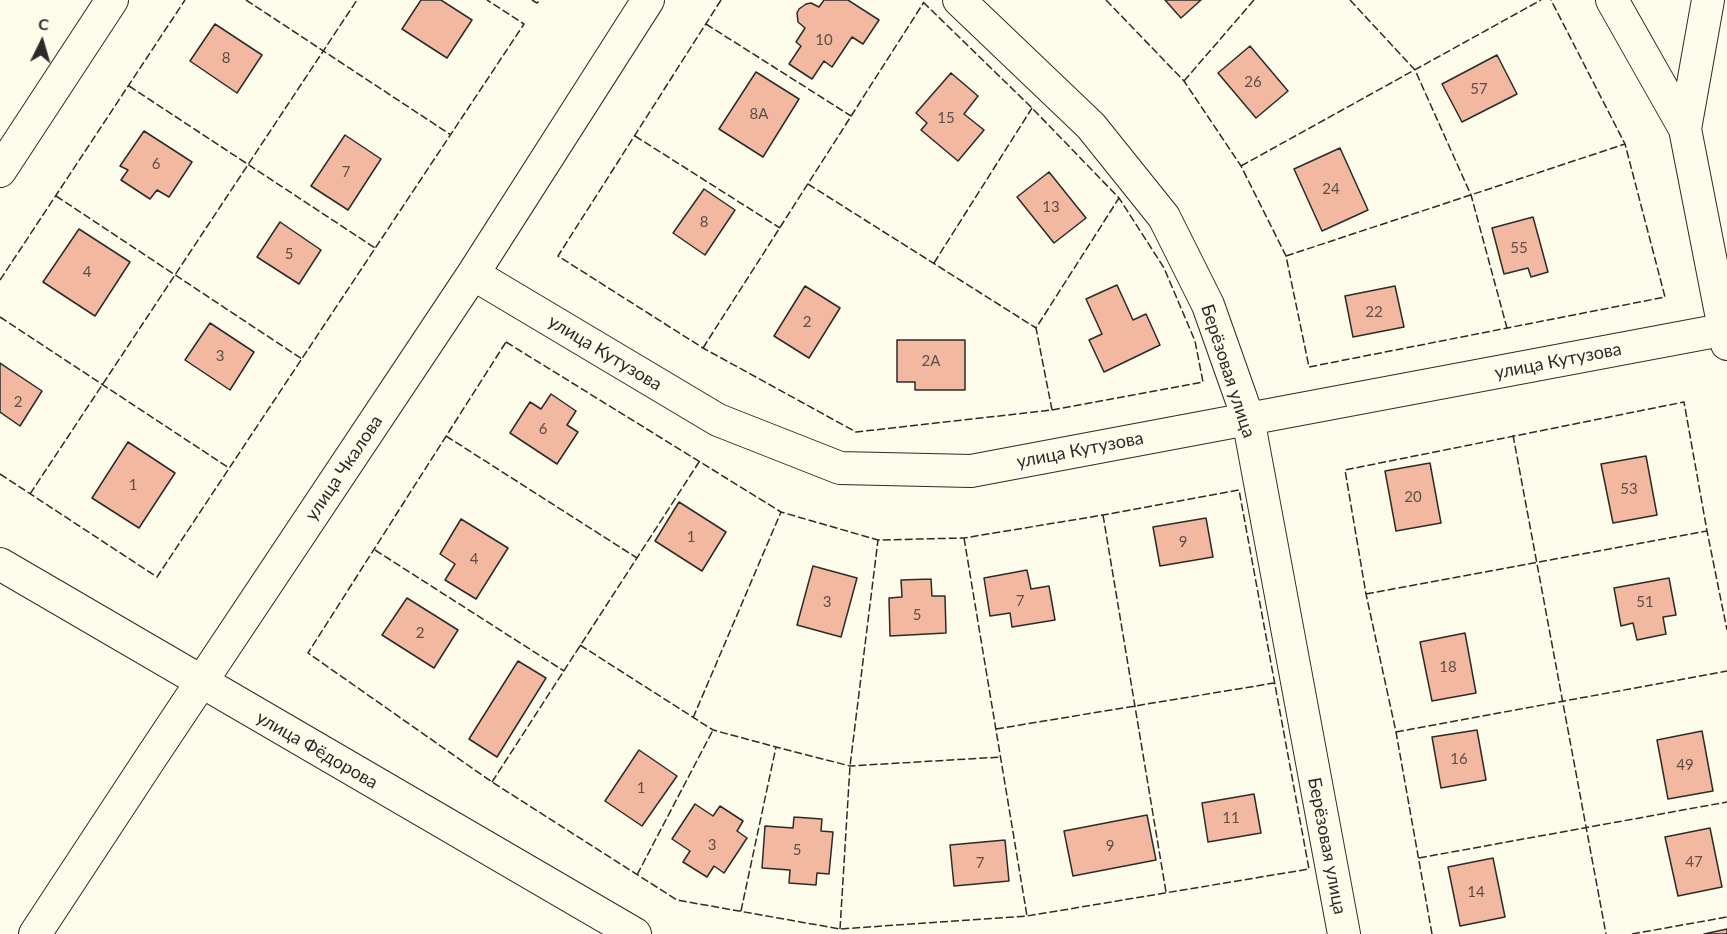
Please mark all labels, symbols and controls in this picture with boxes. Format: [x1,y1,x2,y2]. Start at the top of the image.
north arrow [12,12,72,72]
text: С [38,14,50,33]
house number: 10 [815,31,833,49]
house number: 8 [222,49,230,67]
house number: 26 [1244,73,1262,91]
house number: 57 [1470,80,1488,98]
house number: 8А [750,105,768,123]
house number: 15 [937,109,955,127]
house number: 6 [152,155,160,173]
house number: 7 [342,163,350,181]
house number: 24 [1322,180,1340,198]
house number: 13 [1042,198,1060,216]
house number: 8 [700,213,708,231]
house number: 55 [1510,239,1528,257]
house number: 5 [285,245,293,263]
house number: 4 [83,263,91,281]
street label: Берёзовая улица [1196,302,1260,440]
house number: 22 [1365,303,1383,321]
street label: улица Кутузова [544,311,666,395]
house number: 2 [803,313,811,331]
street label: улица Кутузова [1493,338,1623,384]
house number: 3 [216,347,224,365]
house number: 2А [922,352,940,370]
house number: 2 [14,393,22,411]
street label: улица Чкалова [301,411,387,525]
house number: 6 [539,420,547,438]
street label: улица Кутузова [1015,427,1145,473]
house number: 1 [129,476,137,494]
house number: 53 [1620,480,1638,498]
house number: 20 [1404,488,1422,506]
house number: 1 [687,528,695,546]
house number: 9 [1179,533,1187,551]
house number: 4 [470,550,478,568]
house number: 7 [1016,592,1024,610]
house number: 3 [823,593,831,611]
house number: 51 [1636,593,1654,611]
house number: 5 [913,606,921,624]
house number: 2 [416,624,424,642]
house number: 18 [1439,658,1457,676]
street label: улица Фёдорова [252,707,382,793]
house number: 16 [1450,750,1468,768]
house number: 49 [1676,756,1694,774]
street label: Берёзовая улица [1303,776,1351,916]
house number: 1 [637,779,645,797]
house number: 11 [1222,809,1240,827]
house number: 3 [708,836,716,854]
house number: 9 [1106,837,1114,855]
house number: 5 [793,841,801,859]
house number: 47 [1685,853,1703,871]
house number: 7 [976,854,984,872]
house number: 14 [1467,883,1485,901]

